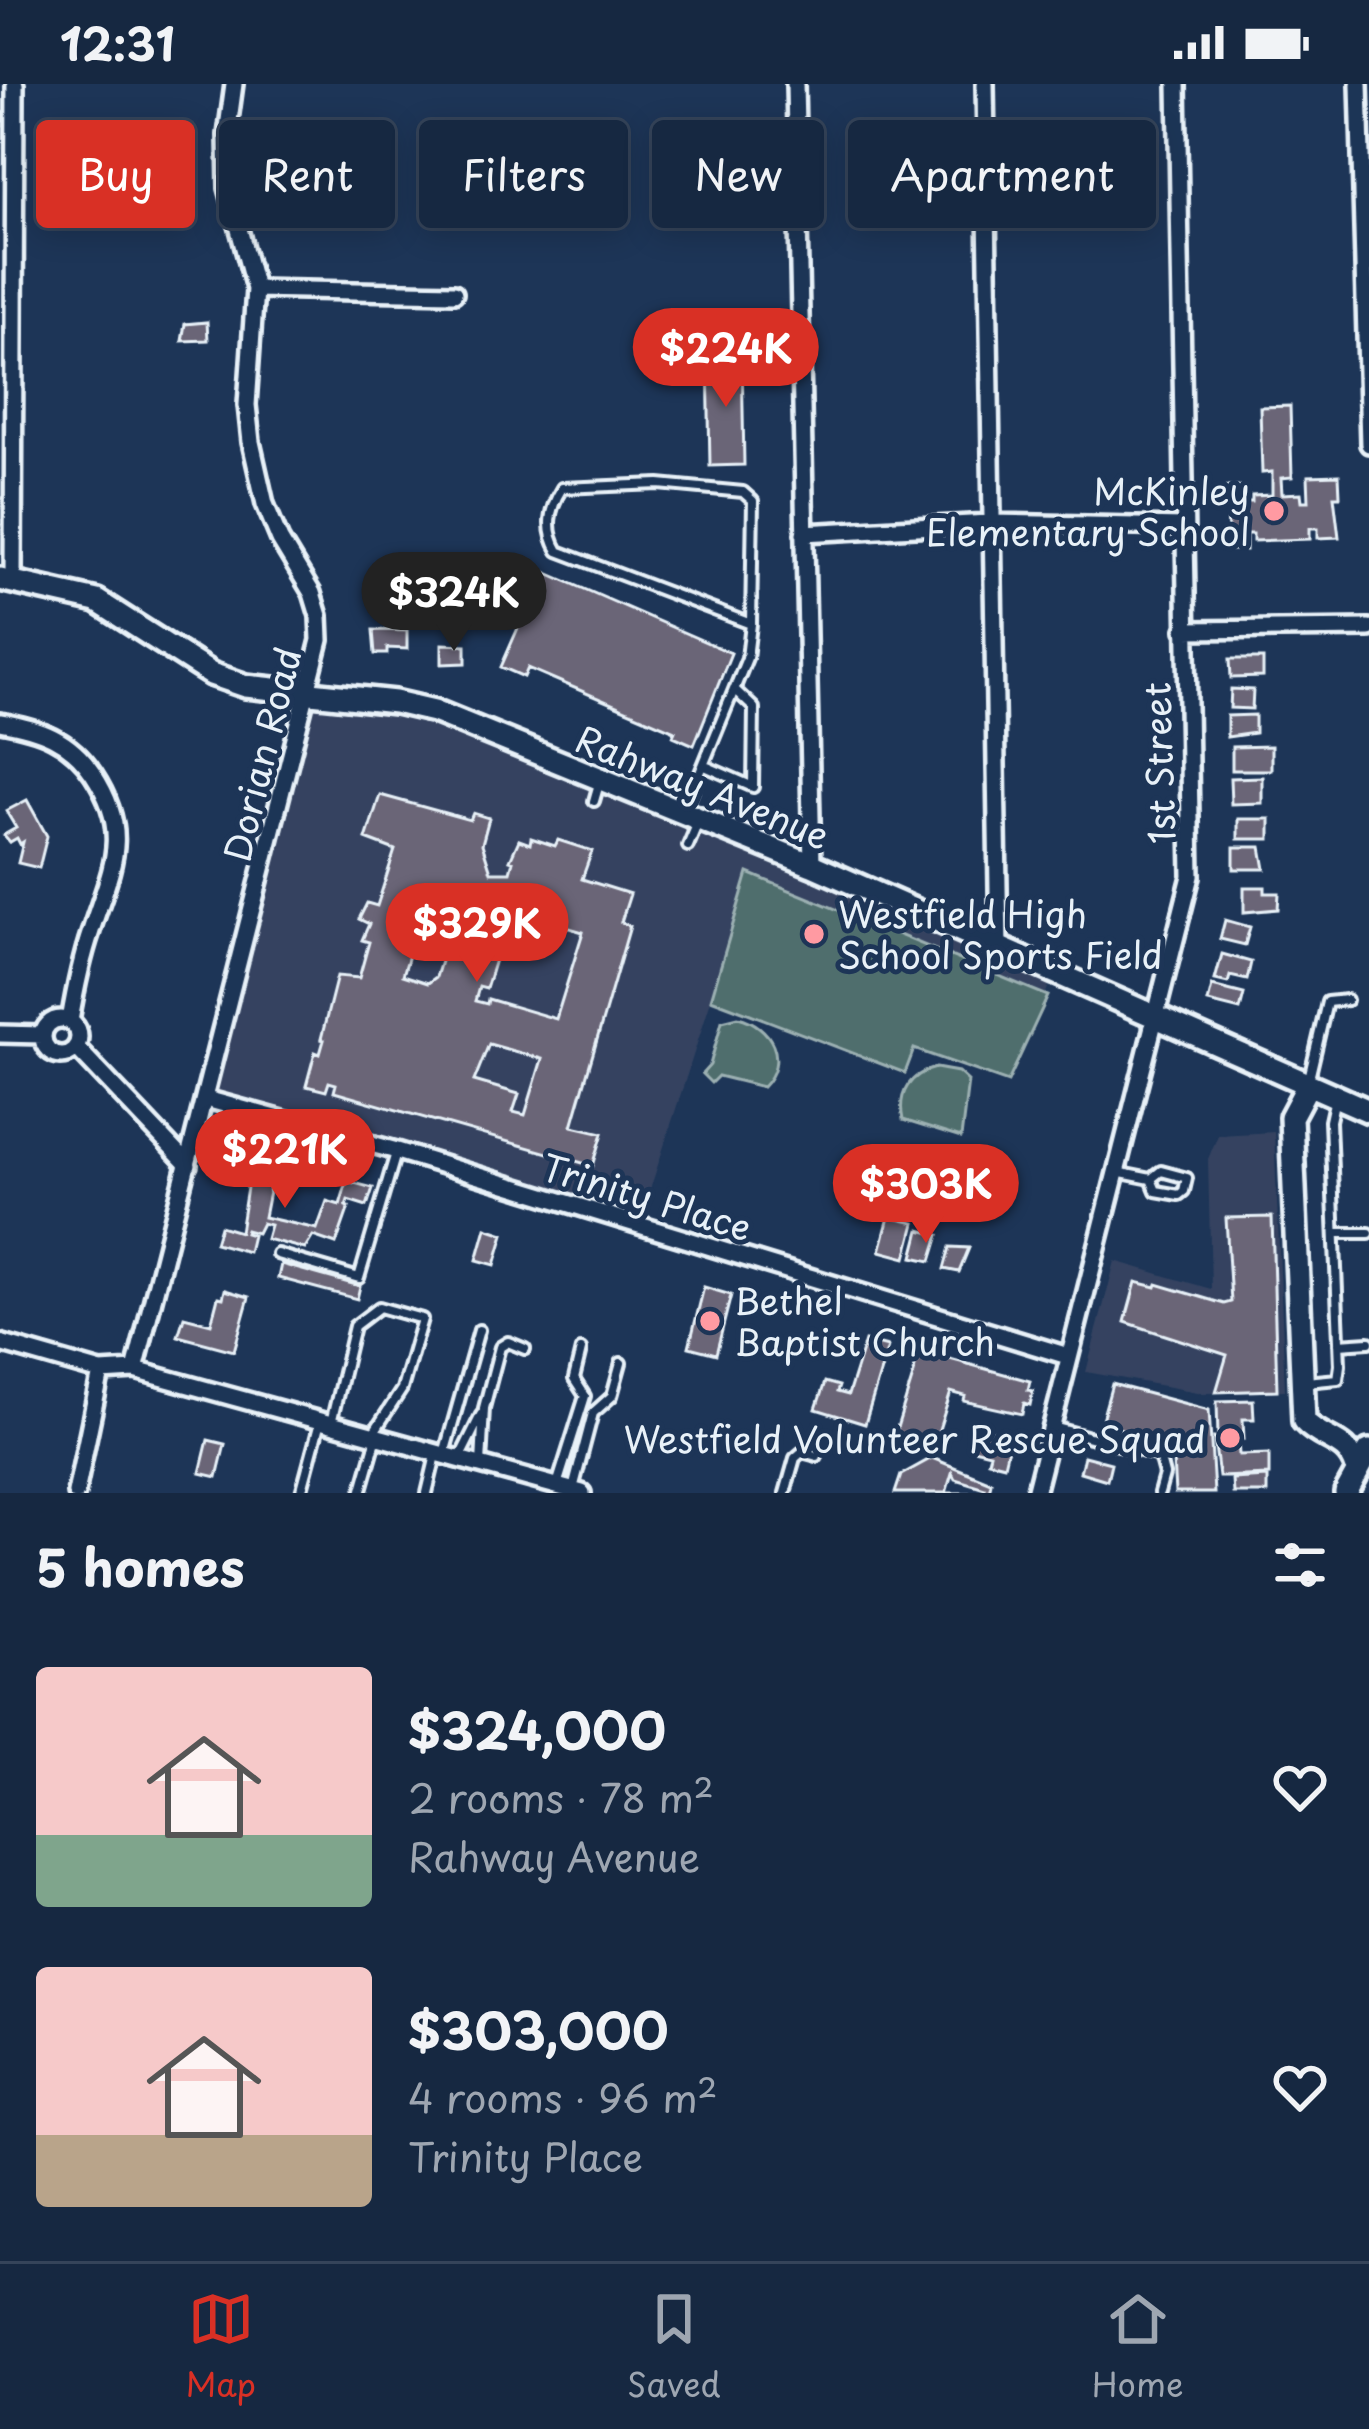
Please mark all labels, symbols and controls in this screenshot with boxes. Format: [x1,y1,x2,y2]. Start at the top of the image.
text: 12:31 [60,8,175,76]
chip: Buy [36,120,195,228]
chip: Rent [219,120,395,228]
chip: Filters [419,120,628,228]
chip: New [652,120,824,228]
chip: Apartment [848,120,1156,228]
pin: $224K [642,308,810,410]
text: $224K [660,317,792,376]
place label: McKinley Elementary School [926,463,1250,558]
marker: McKinley Elementary School [1261,498,1287,524]
pin: $324K [370,552,538,654]
text: $324K [388,561,520,620]
street label: Dorian Road [208,641,314,867]
street label: 1st Street [1128,681,1188,845]
street label: Rahway Avenue [568,710,838,862]
pin: $329K [393,883,561,985]
place label: Westfield High School Sports Field [838,886,1163,981]
text: $329K [413,892,541,951]
marker: Westfield High School Sports Field [801,921,827,947]
pin: $221K [201,1109,369,1211]
text: $221K [222,1118,348,1177]
street label: Trinity Place [535,1138,759,1254]
pin: $303K [842,1144,1010,1246]
text: $303K [860,1153,992,1212]
place label: Bethel Baptist Church [734,1273,995,1368]
marker: Bethel Baptist Church [697,1308,723,1334]
place label: Westfield Volunteer Rescue Squad [624,1411,1206,1465]
marker: Westfield Volunteer Rescue Squad [1217,1425,1243,1451]
text: 5 homes [36,1527,245,1604]
icon: filters [1267,1532,1333,1598]
text: $324,000 [408,1690,666,1767]
icon: home [132,1715,276,1859]
icon: heart [1267,1754,1333,1820]
text: 2 rooms · 78 m² [408,1767,714,1826]
text: Rahway Avenue [408,1826,700,1885]
text: $303,000 [408,1990,669,2067]
icon: home [132,2015,276,2159]
icon: heart [1267,2054,1333,2120]
text: 4 rooms · 96 m² [408,2067,718,2126]
text: Trinity Place [408,2126,643,2185]
tab: Map [186,2286,256,2408]
tab: Saved [627,2286,721,2408]
tab: Home [1092,2286,1183,2408]

